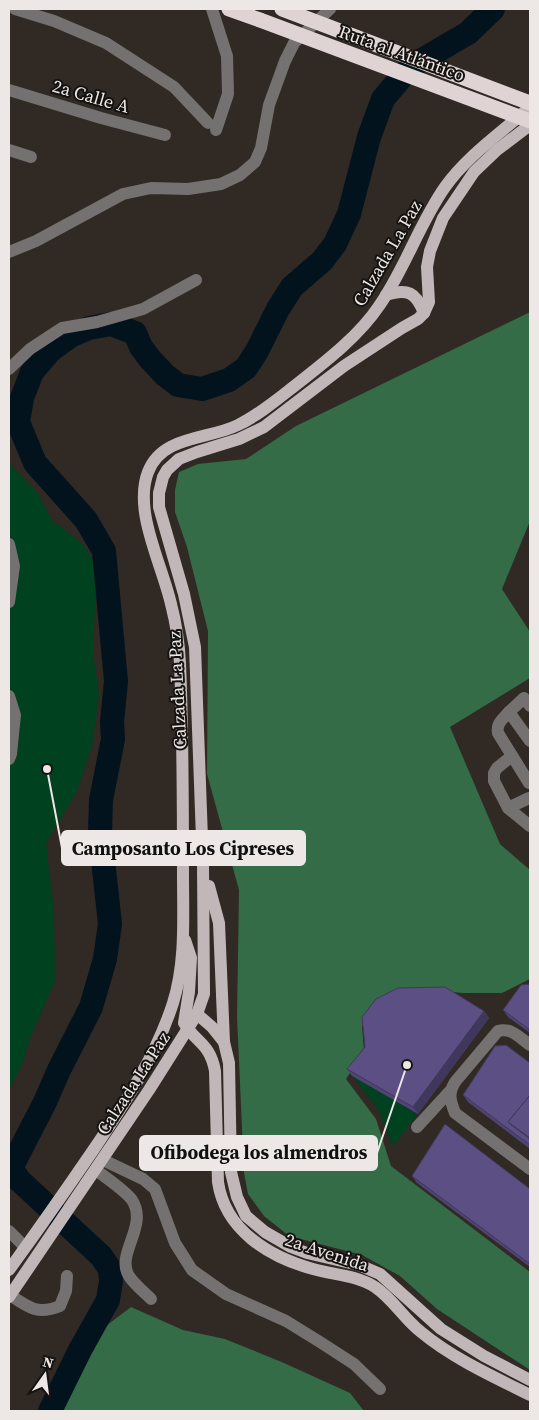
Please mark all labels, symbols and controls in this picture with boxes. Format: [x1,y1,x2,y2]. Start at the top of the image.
street label: Ruta al Atlántico [336,19,469,87]
street label: 2a Calle A [50,73,132,119]
street label: Calzada La Paz [346,195,428,311]
street label: Calzada La Paz [161,630,193,750]
callout: Camposanto Los Cipreses [62,831,305,865]
text: Camposanto Los Cipreses [72,835,295,861]
street label: Calzada La Paz [90,1026,176,1140]
callout: Ofibodega los almendros [140,1136,377,1170]
text: Ofibodega los almendros [151,1139,368,1165]
street label: 2a Avenida [282,1227,373,1278]
north arrow [20,1350,70,1400]
text: N [41,1351,56,1373]

